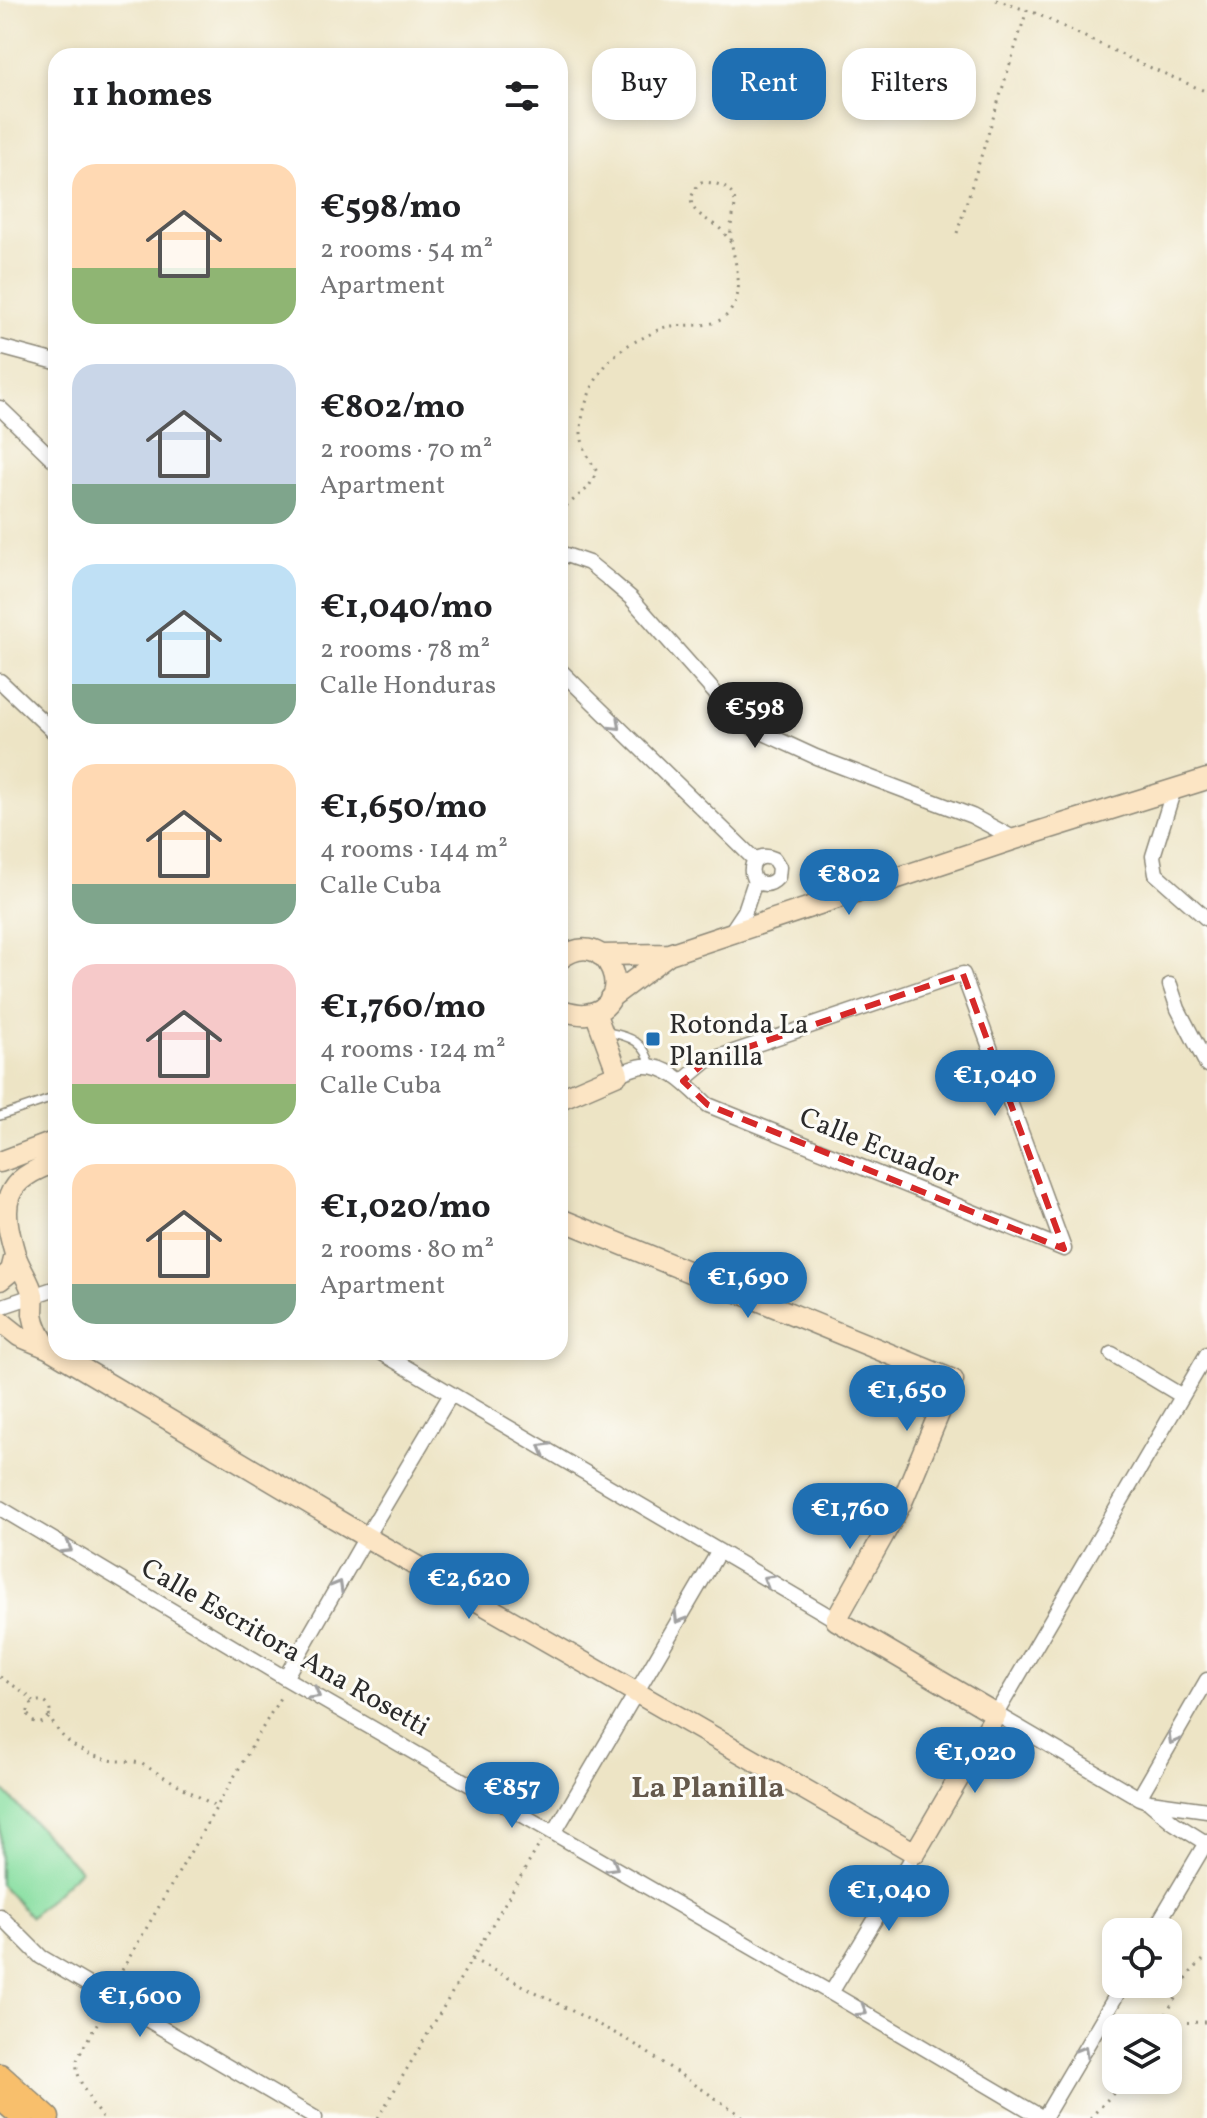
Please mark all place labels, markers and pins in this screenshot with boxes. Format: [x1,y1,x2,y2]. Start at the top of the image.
pin: €598 [708,682,802,750]
pin: €802 [802,849,896,917]
place label: Rotonda La Planilla [669,1006,809,1077]
marker: Rotonda La Planilla [644,1030,662,1048]
pin: €1,040 [930,1050,1060,1118]
pin: €1,690 [683,1252,813,1320]
pin: €1,650 [842,1365,972,1433]
pin: €1,760 [785,1483,915,1551]
pin: €2,620 [404,1553,534,1621]
pin: €1,020 [910,1727,1040,1795]
pin: €857 [465,1762,559,1830]
pin: €1,040 [824,1865,954,1933]
pin: €1,600 [75,1971,205,2039]

